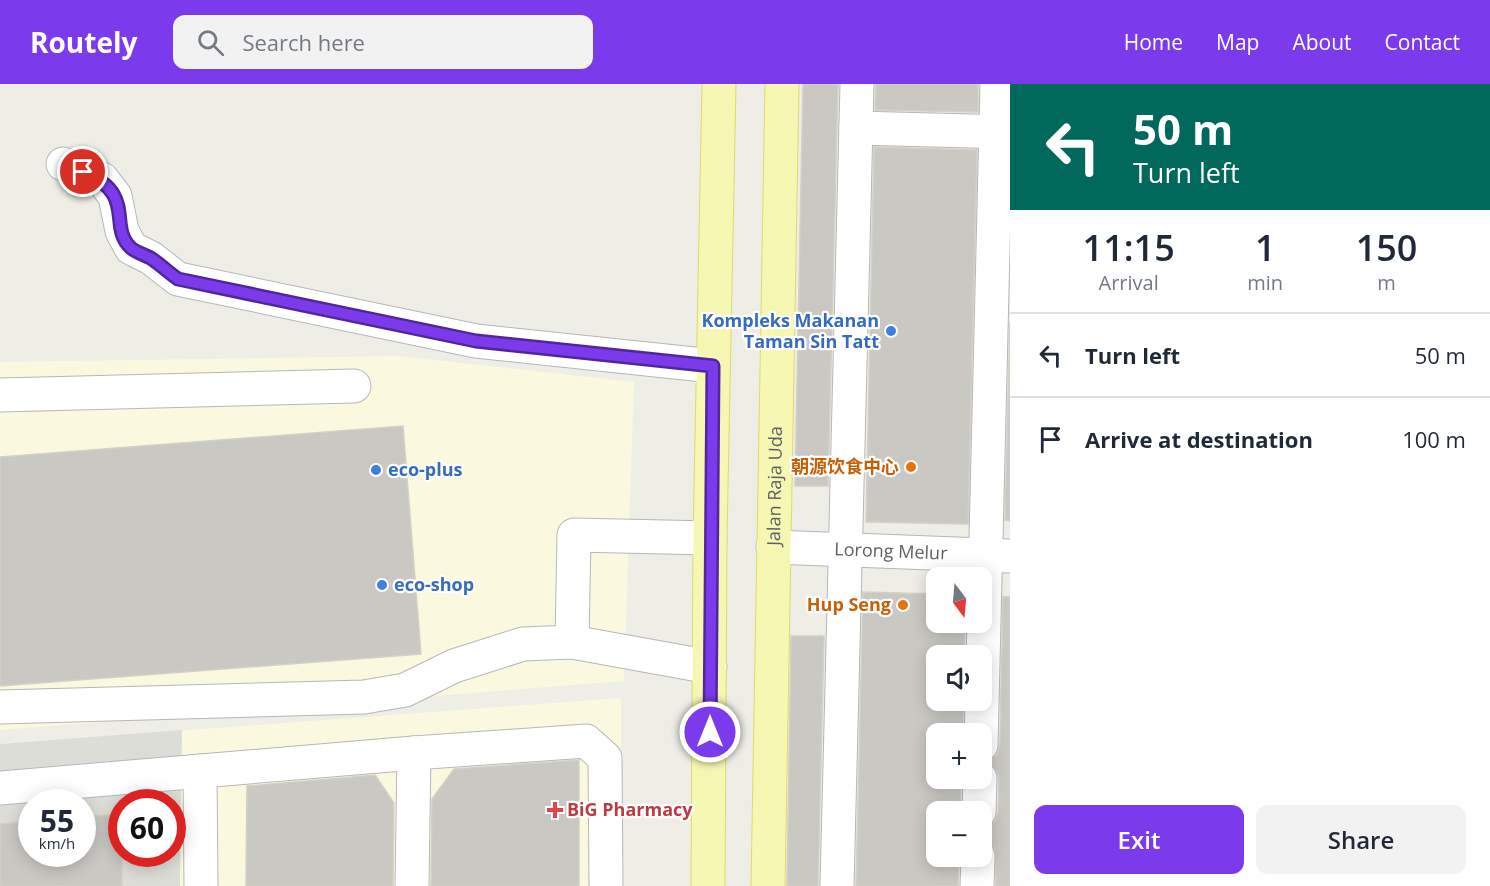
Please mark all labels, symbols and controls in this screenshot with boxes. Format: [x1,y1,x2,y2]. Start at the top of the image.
search box [173,15,593,69]
text: Routely [30,23,137,61]
icon: search [194,26,227,59]
text: Search here [242,27,365,57]
text: Home [1124,28,1183,56]
text: Map [1216,28,1259,56]
text: About [1292,28,1352,56]
text: Contact [1385,28,1460,56]
text: 50 m [1133,100,1233,157]
icon: left [1034,108,1112,186]
pin [57,146,108,197]
text: Turn left [1133,154,1240,191]
icon: arrive [66,155,99,188]
text: 11:15 [1083,223,1175,272]
text: 1 [1255,223,1276,272]
text: 150 [1356,223,1417,272]
text: Arrival [1099,269,1159,296]
text: min [1247,269,1283,296]
text: m [1377,269,1396,296]
place label: Kompleks Makanan Taman Sin Tatt [702,308,879,353]
marker: Kompleks Makanan Taman Sin Tatt [884,324,898,338]
icon: left [1034,339,1067,372]
text: Turn left [1085,340,1180,370]
text: 50 m [1415,340,1466,370]
icon: arrive [1034,423,1067,456]
text: Arrive at destination [1085,424,1313,454]
text: 100 m [1402,424,1466,454]
street label: Jalan Raja Uda [761,426,787,548]
place label: 朝源饮食中心 [791,454,899,478]
place label: eco-plus [388,457,463,481]
marker: 朝源饮食中心 [904,460,918,474]
marker: eco-plus [369,463,383,477]
street label: Lorong Melur [834,536,949,565]
north arrow [926,567,992,633]
map controls [926,567,992,867]
place label: eco-shop [394,572,474,596]
marker: eco-shop [375,578,389,592]
place label: Hup Seng [807,592,891,616]
marker: Hup Seng [896,598,910,612]
button: sound [926,645,992,711]
position arrow [678,700,742,764]
button: + [926,723,992,789]
speed limit sign: 60 [108,789,186,867]
place label: BiG Pharmacy [567,797,693,821]
text: 55 [40,800,74,841]
button: − [926,801,992,867]
marker: BiG Pharmacy [548,803,562,817]
button: Exit [1034,805,1244,874]
button: Share [1256,805,1466,874]
text: km/h [39,833,75,853]

